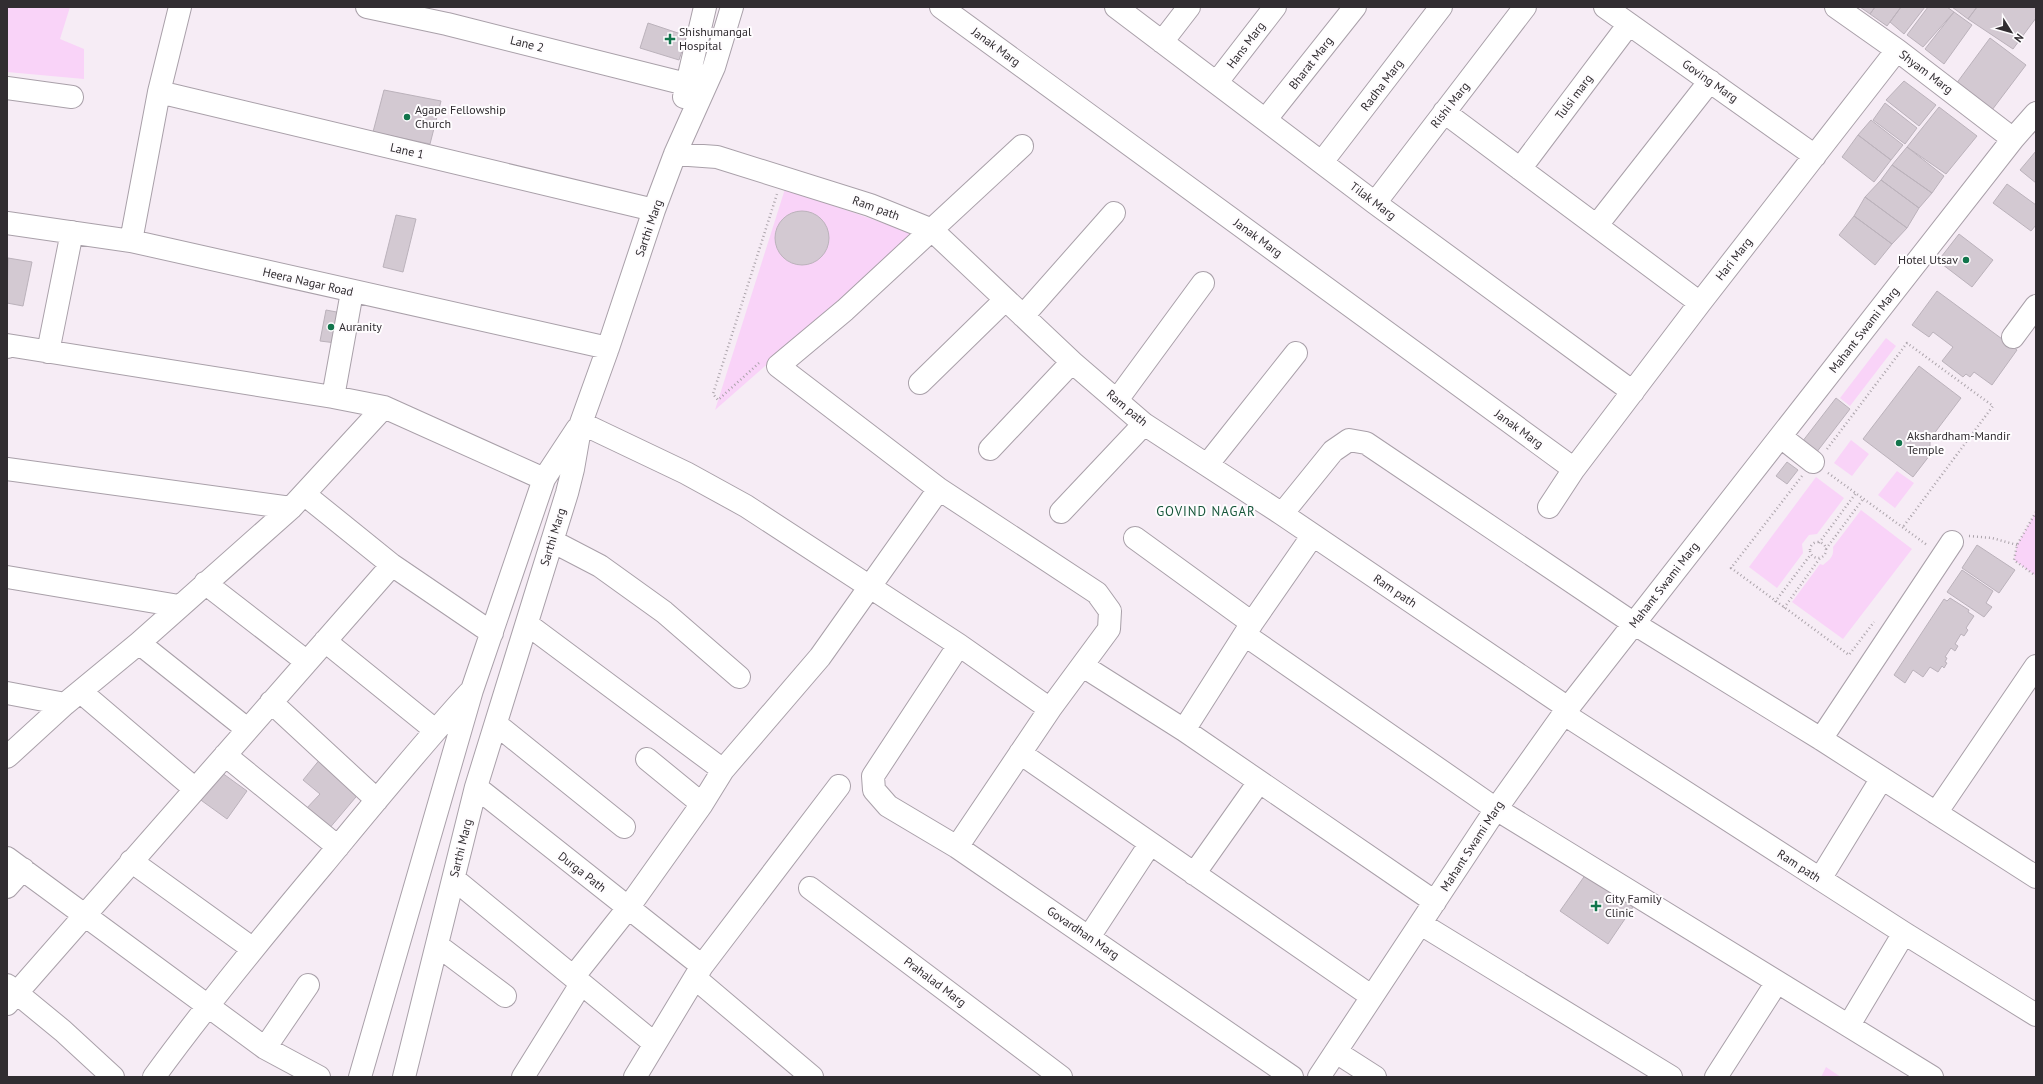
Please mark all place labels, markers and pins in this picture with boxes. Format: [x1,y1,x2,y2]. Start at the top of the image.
place label: Shishumangal Hospital [679,24,752,53]
marker: Shishumangal Hospital [664,33,676,45]
place label: Agape Fellowship Church [415,102,506,131]
marker: Agape Fellowship Church [402,112,412,122]
place label: Hotel Utsav [1898,252,1958,267]
marker: Hotel Utsav [1961,255,1971,265]
place label: Auranity [339,319,382,334]
marker: Auranity [326,322,336,332]
place label: Akshardham-Mandir Temple [1907,428,2010,457]
marker: Akshardham-Mandir Temple [1894,438,1904,448]
place label: City Family Clinic [1605,891,1662,920]
marker: City Family Clinic [1590,900,1602,912]

